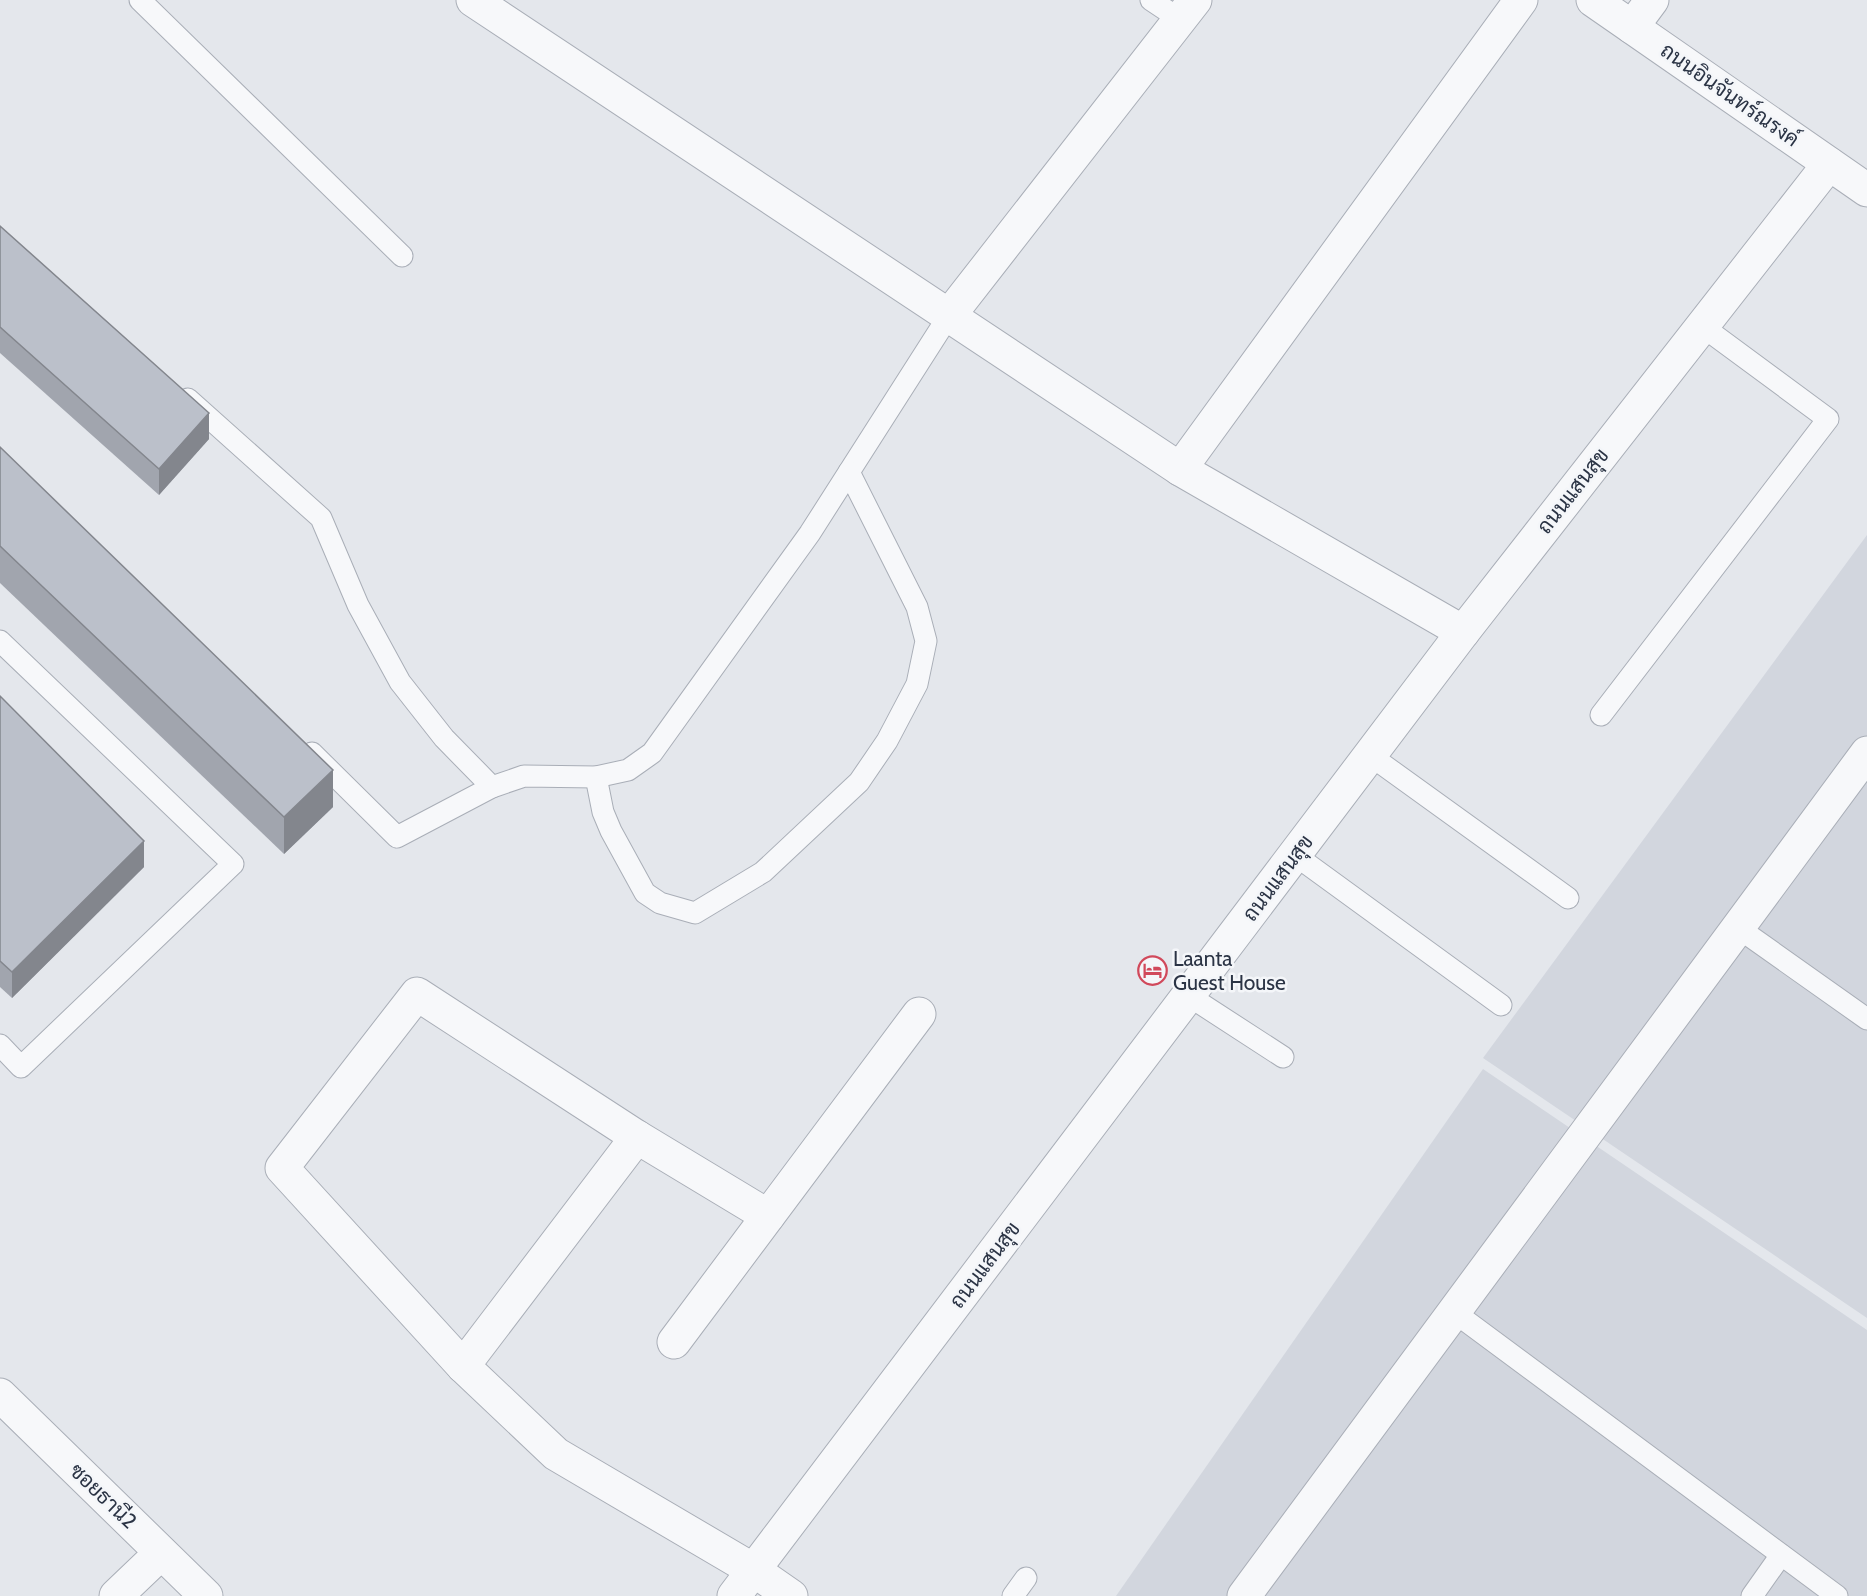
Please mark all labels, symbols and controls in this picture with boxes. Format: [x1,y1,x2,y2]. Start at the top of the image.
street label: ถนนอินจันทร์ณรงค์ [1656,37,1805,152]
street label: ถนนแสนสุข [1532,443,1615,540]
street label: ถนนแสนสุข [1237,830,1320,927]
place label: Laanta Guest House [1173,946,1286,995]
hotel icon: Laanta Guest House [1136,955,1168,987]
street label: ถนนแสนสุข [944,1217,1027,1314]
street label: ซอยธานี2 [65,1458,142,1534]

